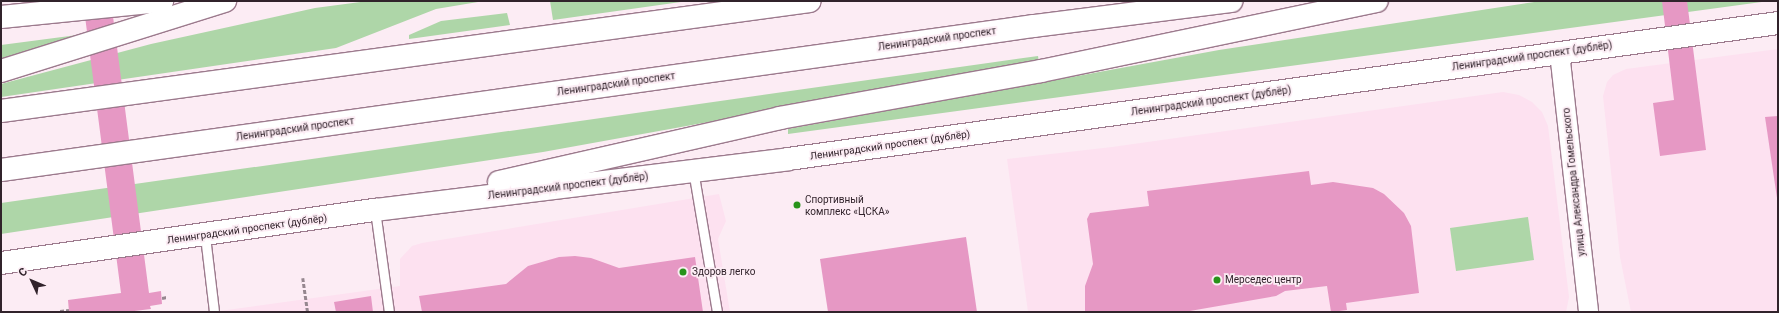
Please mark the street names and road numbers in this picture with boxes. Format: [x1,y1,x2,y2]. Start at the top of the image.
street label: Ленинградский проспект [877,25,997,53]
street label: Ленинградский проспект (дублёр) [1451,39,1613,73]
street label: Ленинградский проспект [556,70,676,98]
street label: Ленинградский проспект (дублёр) [1130,84,1292,118]
street label: улица Александра Гомельского [1560,107,1588,257]
street label: Ленинградский проспект [235,115,355,143]
street label: Ленинградский проспект (дублёр) [809,128,971,162]
street label: Ленинградский проспект (дублёр) [487,170,649,202]
street label: Ленинградский проспект (дублёр) [166,212,328,246]

